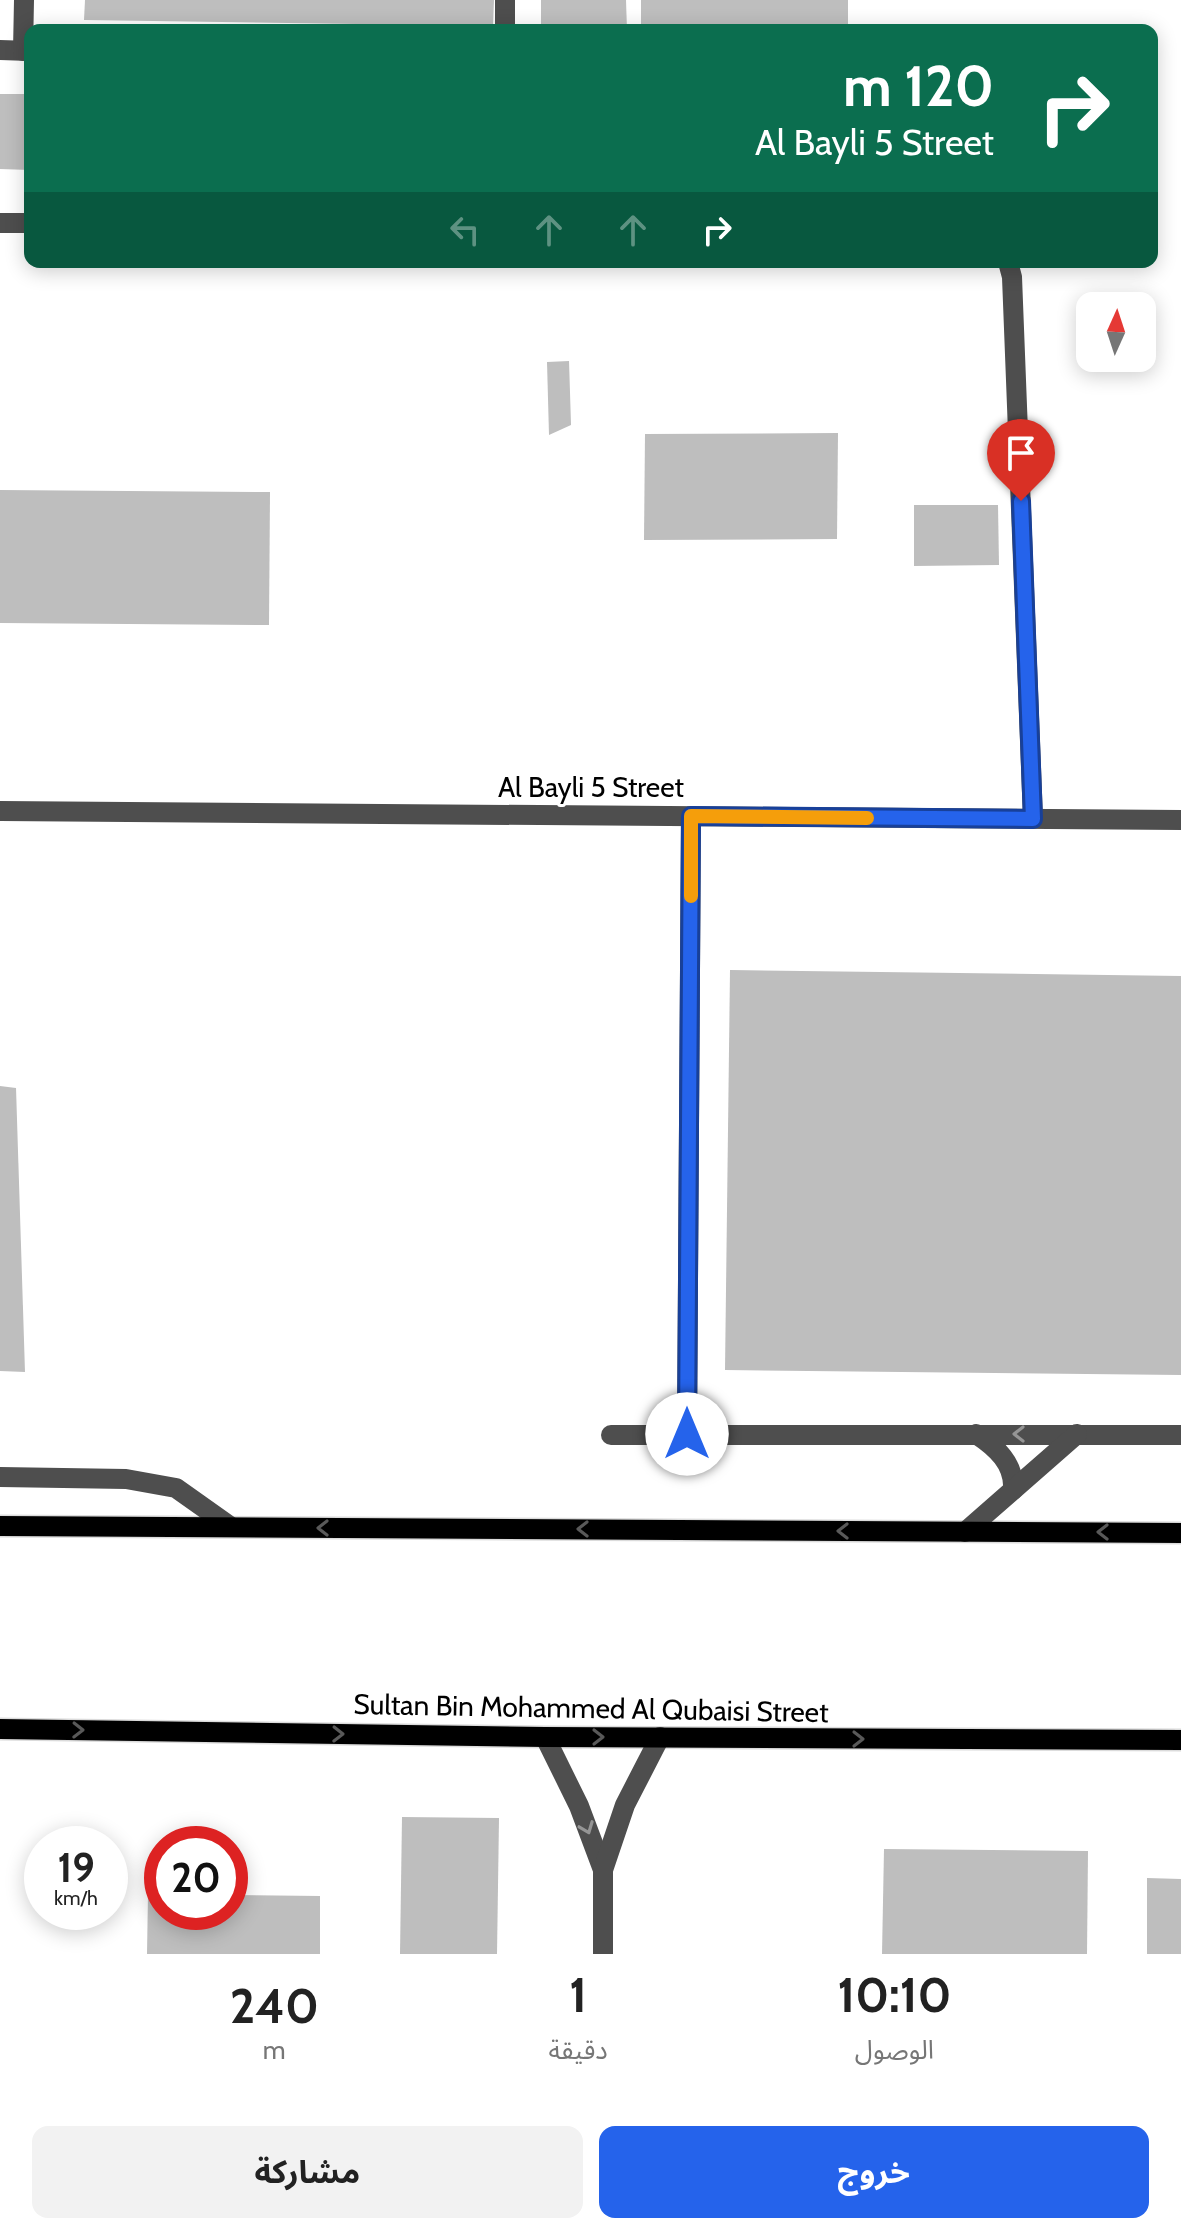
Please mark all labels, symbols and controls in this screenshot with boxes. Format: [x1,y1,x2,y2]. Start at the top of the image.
text: 120 m [843,52,994,120]
icon: right [1022,56,1126,160]
text: Al Bayli 5 Street [755,120,994,164]
icon: left [443,208,487,252]
icon: ahead [527,208,571,252]
icon: ahead [611,208,655,252]
icon: right [695,208,739,252]
north arrow [1076,292,1156,372]
map controls [1076,292,1156,372]
pin [987,419,1055,501]
icon: arrive [999,431,1043,475]
street label: Al Bayli 5 Street [498,770,684,804]
position arrow [645,1392,729,1476]
one-way arrow [1012,1425,1025,1443]
one-way arrow [316,1519,329,1536]
one-way arrow [576,1520,589,1538]
one-way arrow [836,1522,849,1540]
one-way arrow [1096,1523,1109,1541]
street label: Sultan Bin Mohammed Al Qubaisi Street [353,1687,829,1729]
one-way arrow [72,1721,85,1739]
one-way arrow [332,1725,345,1743]
one-way arrow [592,1728,605,1746]
one-way arrow [852,1730,865,1747]
one-way arrow [577,1820,594,1834]
speed limit sign: 20 [144,1826,248,1930]
text: 19 [57,1843,95,1892]
text: km/h [54,1886,98,1910]
text: 1 [569,1966,587,2024]
text: 10:10 [837,1966,951,2024]
text: 240 [230,1977,319,2035]
text: m [263,2034,286,2066]
text: دقيقة [549,2034,608,2066]
text: الوصول [855,2034,934,2066]
button: مشاركة [32,2126,583,2218]
button: خروج [599,2126,1149,2218]

